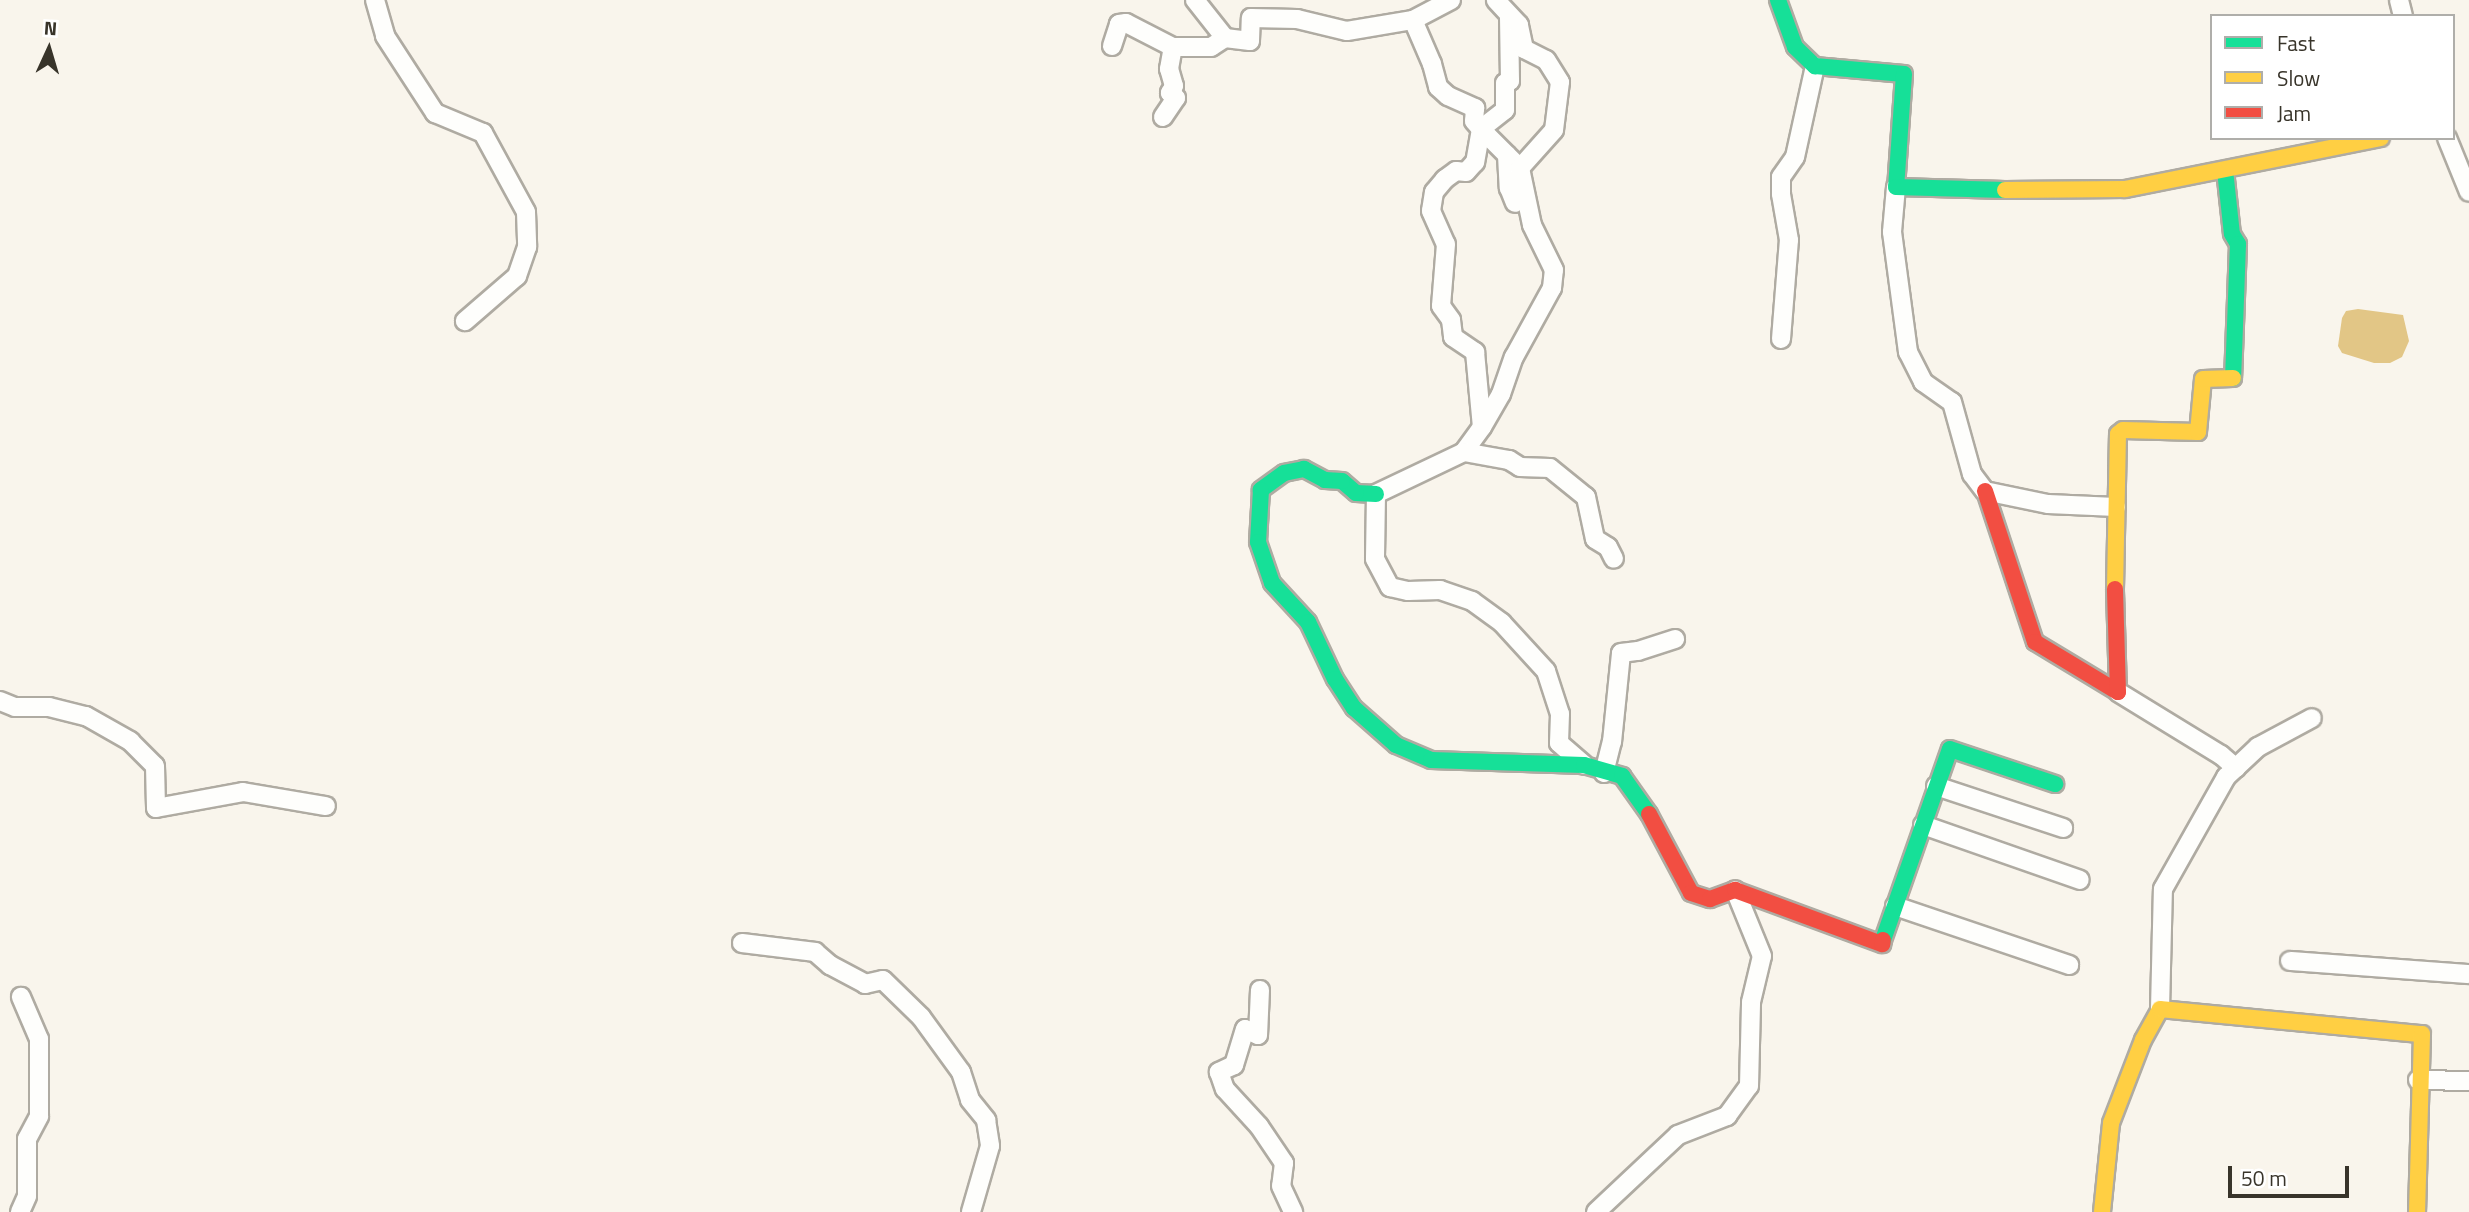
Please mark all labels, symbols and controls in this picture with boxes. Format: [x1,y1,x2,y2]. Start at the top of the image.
text: N [43,13,58,42]
north arrow [14,14,84,84]
legend [2210,14,2455,140]
text: Fast [2277,27,2315,59]
text: Slow [2277,62,2320,94]
text: Jam [2277,97,2311,129]
scale bar [2231,1152,2352,1196]
text: 50 m [2241,1162,2287,1194]

